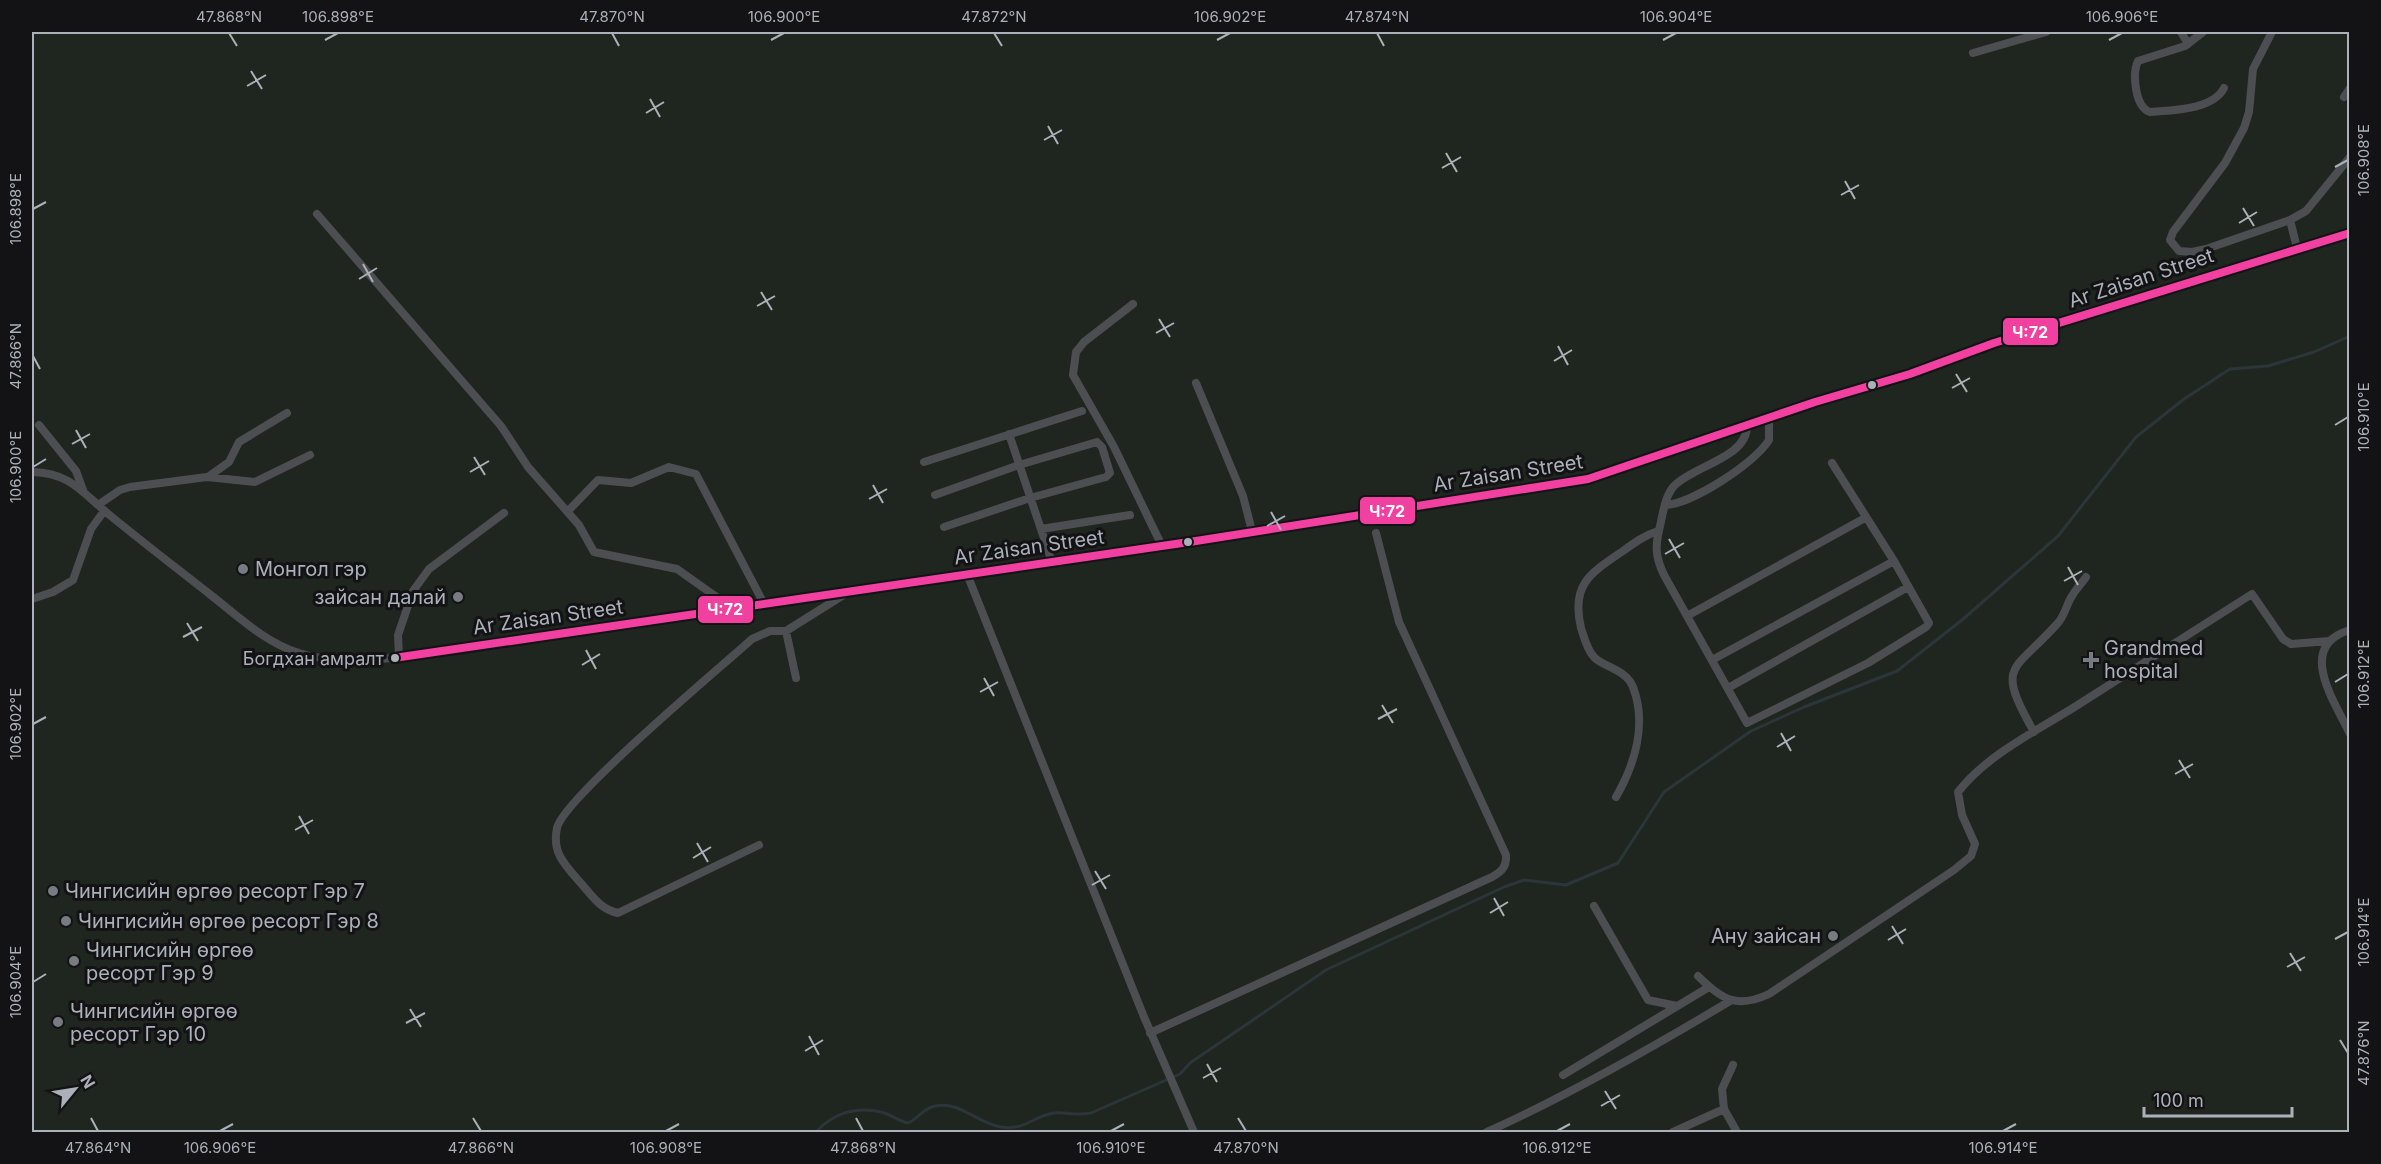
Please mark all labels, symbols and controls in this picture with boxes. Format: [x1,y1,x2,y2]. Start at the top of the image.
text: 47.868°N [196,7,262,26]
text: 106.898°E [302,7,374,26]
text: 47.870°N [579,7,645,26]
text: 106.900°E [748,7,820,26]
text: 47.872°N [961,7,1027,26]
text: 106.902°E [1194,7,1266,26]
text: 47.874°N [1345,7,1409,26]
text: 106.904°E [1640,7,1712,26]
text: 106.906°E [2086,7,2158,26]
text: 106.908°E [2354,124,2373,196]
text: 106.898°E [6,173,25,245]
street label: Ar Zaisan Street [2065,243,2217,313]
line badge: Ч:72 [2002,317,2059,346]
text: Ч:72 [2012,322,2048,342]
text: 47.866°N [6,323,25,389]
unlabelled marker [1866,379,1878,391]
text: 106.910°E [2354,382,2373,452]
text: 106.900°E [6,431,25,503]
street label: Ar Zaisan Street [1431,449,1585,497]
line badge: Ч:72 [1359,496,1416,525]
text: Ч:72 [1369,501,1405,521]
street label: Ar Zaisan Street [952,525,1106,569]
unlabelled marker [1182,536,1194,548]
place label: Монгол гэр [255,557,367,581]
marker: Монгол гэр [236,562,250,576]
place label: зайсан далай [314,585,446,609]
marker: зайсан далай [451,590,465,604]
street label: Ar Zaisan Street [471,595,625,639]
line badge: Ч:72 [697,595,754,624]
text: Ч:72 [707,599,743,619]
place label: Grandmed hospital [2104,636,2203,683]
text: 106.912°E [2354,640,2373,708]
place label: Богдхан амралт [243,648,385,669]
marker: Grandmed hospital [2082,651,2100,669]
marker: Богдхан амралт [389,652,401,664]
text: 106.902°E [6,688,25,760]
place label: Чингисийн өргөө ресорт Гэр 7 [65,879,365,903]
marker: Чингисийн өргөө ресорт Гэр 7 [46,884,60,898]
text: 106.914°E [2354,897,2373,967]
place label: Чингисийн өргөө ресорт Гэр 8 [78,909,379,933]
marker: Чингисийн өргөө ресорт Гэр 8 [59,914,73,928]
place label: Ану зайсан [1711,924,1821,948]
marker: Ану зайсан [1826,929,1840,943]
place label: Чингисийн өргөө ресорт Гэр 9 [86,938,254,985]
text: 106.904°E [6,946,25,1018]
marker: Чингисийн өргөө ресорт Гэр 9 [67,954,81,968]
place label: Чингисийн өргөө ресорт Гэр 10 [70,999,238,1046]
marker: Чингисийн өргөө ресорт Гэр 10 [51,1015,65,1029]
text: 47.876°N [2354,1020,2373,1086]
north arrow [45,1059,105,1119]
text: N [76,1071,100,1092]
scale bar [2144,1080,2292,1118]
text: 100 m [2153,1090,2204,1111]
text: 47.864°N [65,1138,131,1157]
text: 106.906°E [184,1138,256,1157]
text: 47.866°N [448,1138,514,1157]
text: 106.908°E [630,1138,702,1157]
text: 47.868°N [830,1138,896,1157]
text: 106.910°E [1076,1138,1146,1157]
text: 47.870°N [1213,1138,1279,1157]
text: 106.912°E [1523,1138,1591,1157]
text: 106.914°E [1968,1138,2038,1157]

